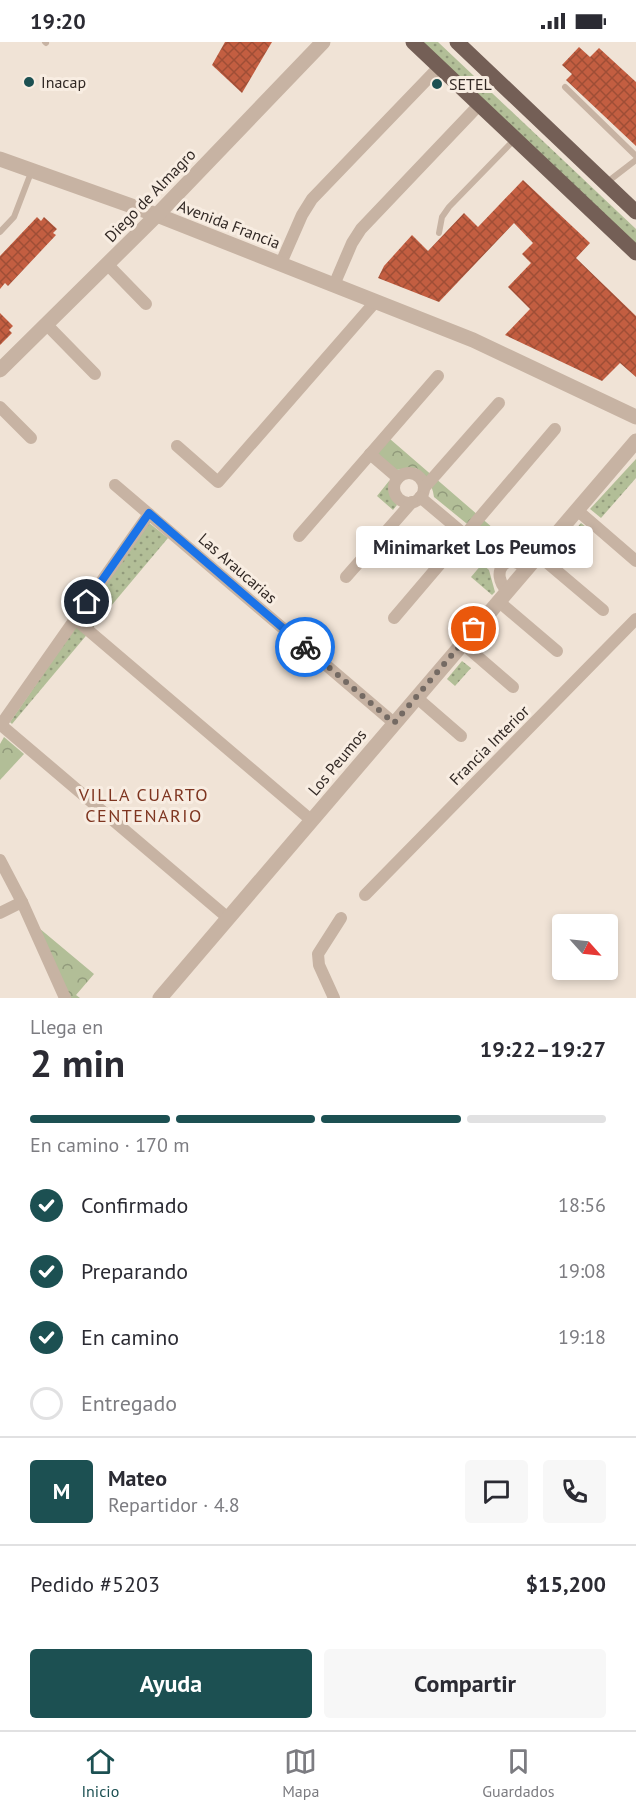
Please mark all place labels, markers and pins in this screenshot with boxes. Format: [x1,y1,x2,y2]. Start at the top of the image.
place label: Inacap [41,72,86,92]
place label: SETEL [449,74,492,94]
marker: Inacap [22,75,36,89]
marker: SETEL [430,77,444,91]
callout: Minimarket Los Peumos [356,527,592,569]
pin [61,576,112,627]
pin [448,603,499,654]

